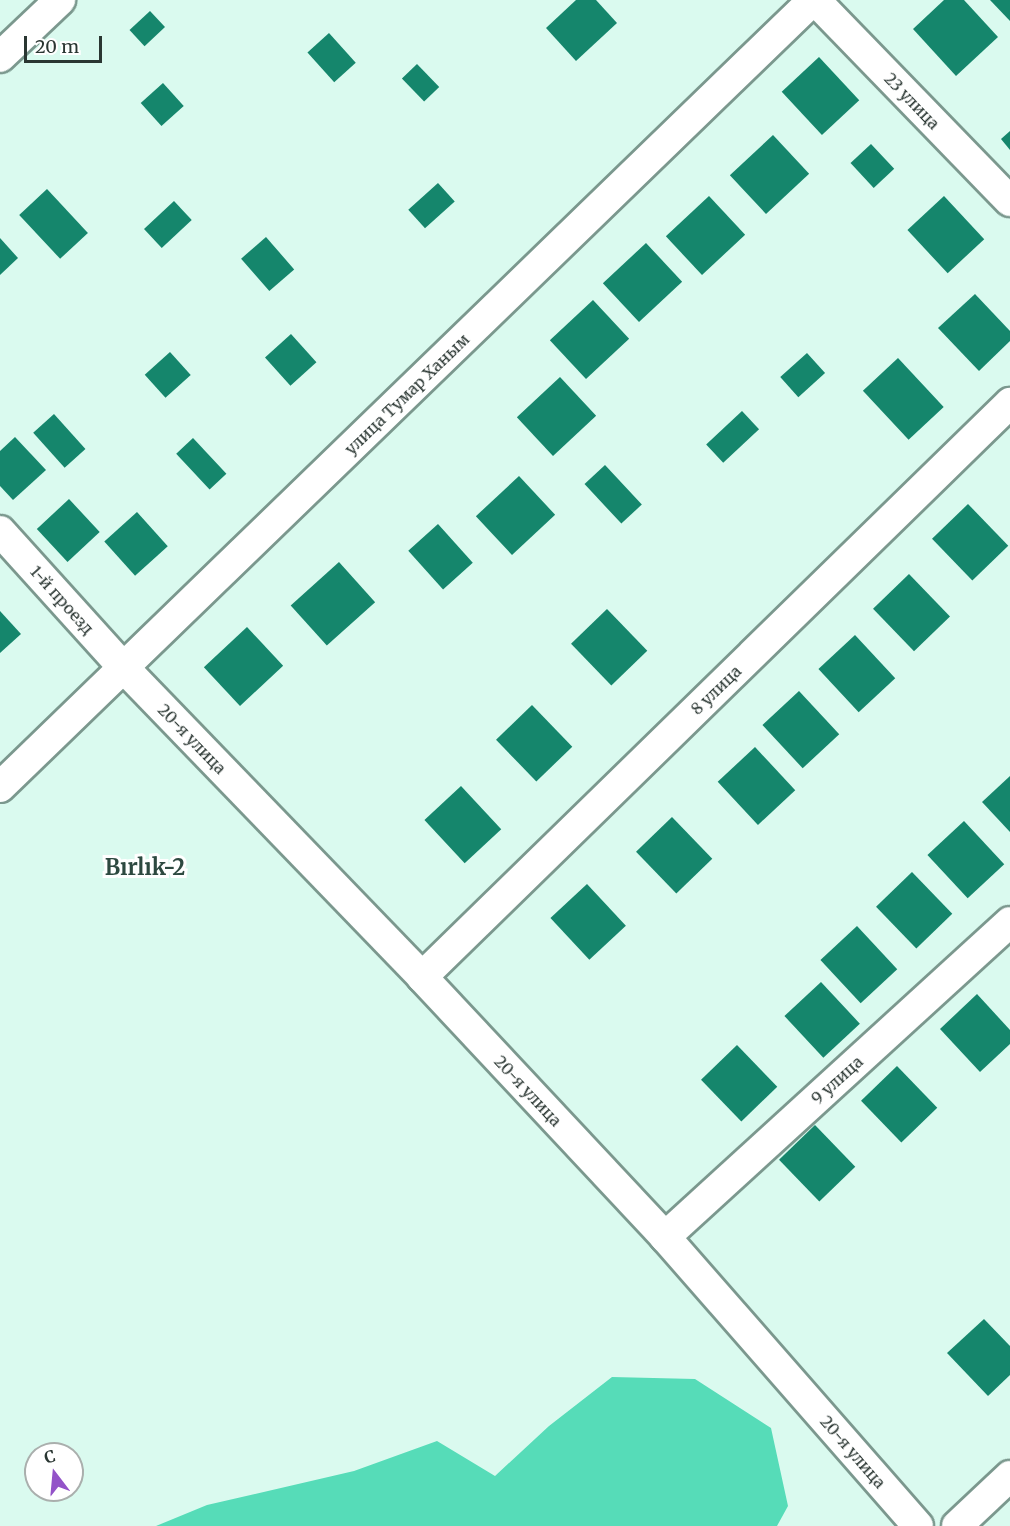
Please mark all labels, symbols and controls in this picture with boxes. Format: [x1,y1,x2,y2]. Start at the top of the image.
scale bar [27,24,105,62]
text: 20 m [35,35,79,58]
street label: 23 улица [880,69,944,133]
street label: улица Тумар Ханым [341,330,473,458]
street label: 1-й проезд [26,562,98,638]
street label: 8 улица [687,661,745,719]
street label: 20-я улица [154,700,230,778]
district label: Bırlık-2 [105,855,185,881]
street label: 20-я улица [490,1052,566,1130]
street label: 9 улица [807,1052,867,1108]
street label: 20-я улица [816,1412,890,1492]
north arrow [24,1442,84,1502]
text: С [42,1446,57,1468]

